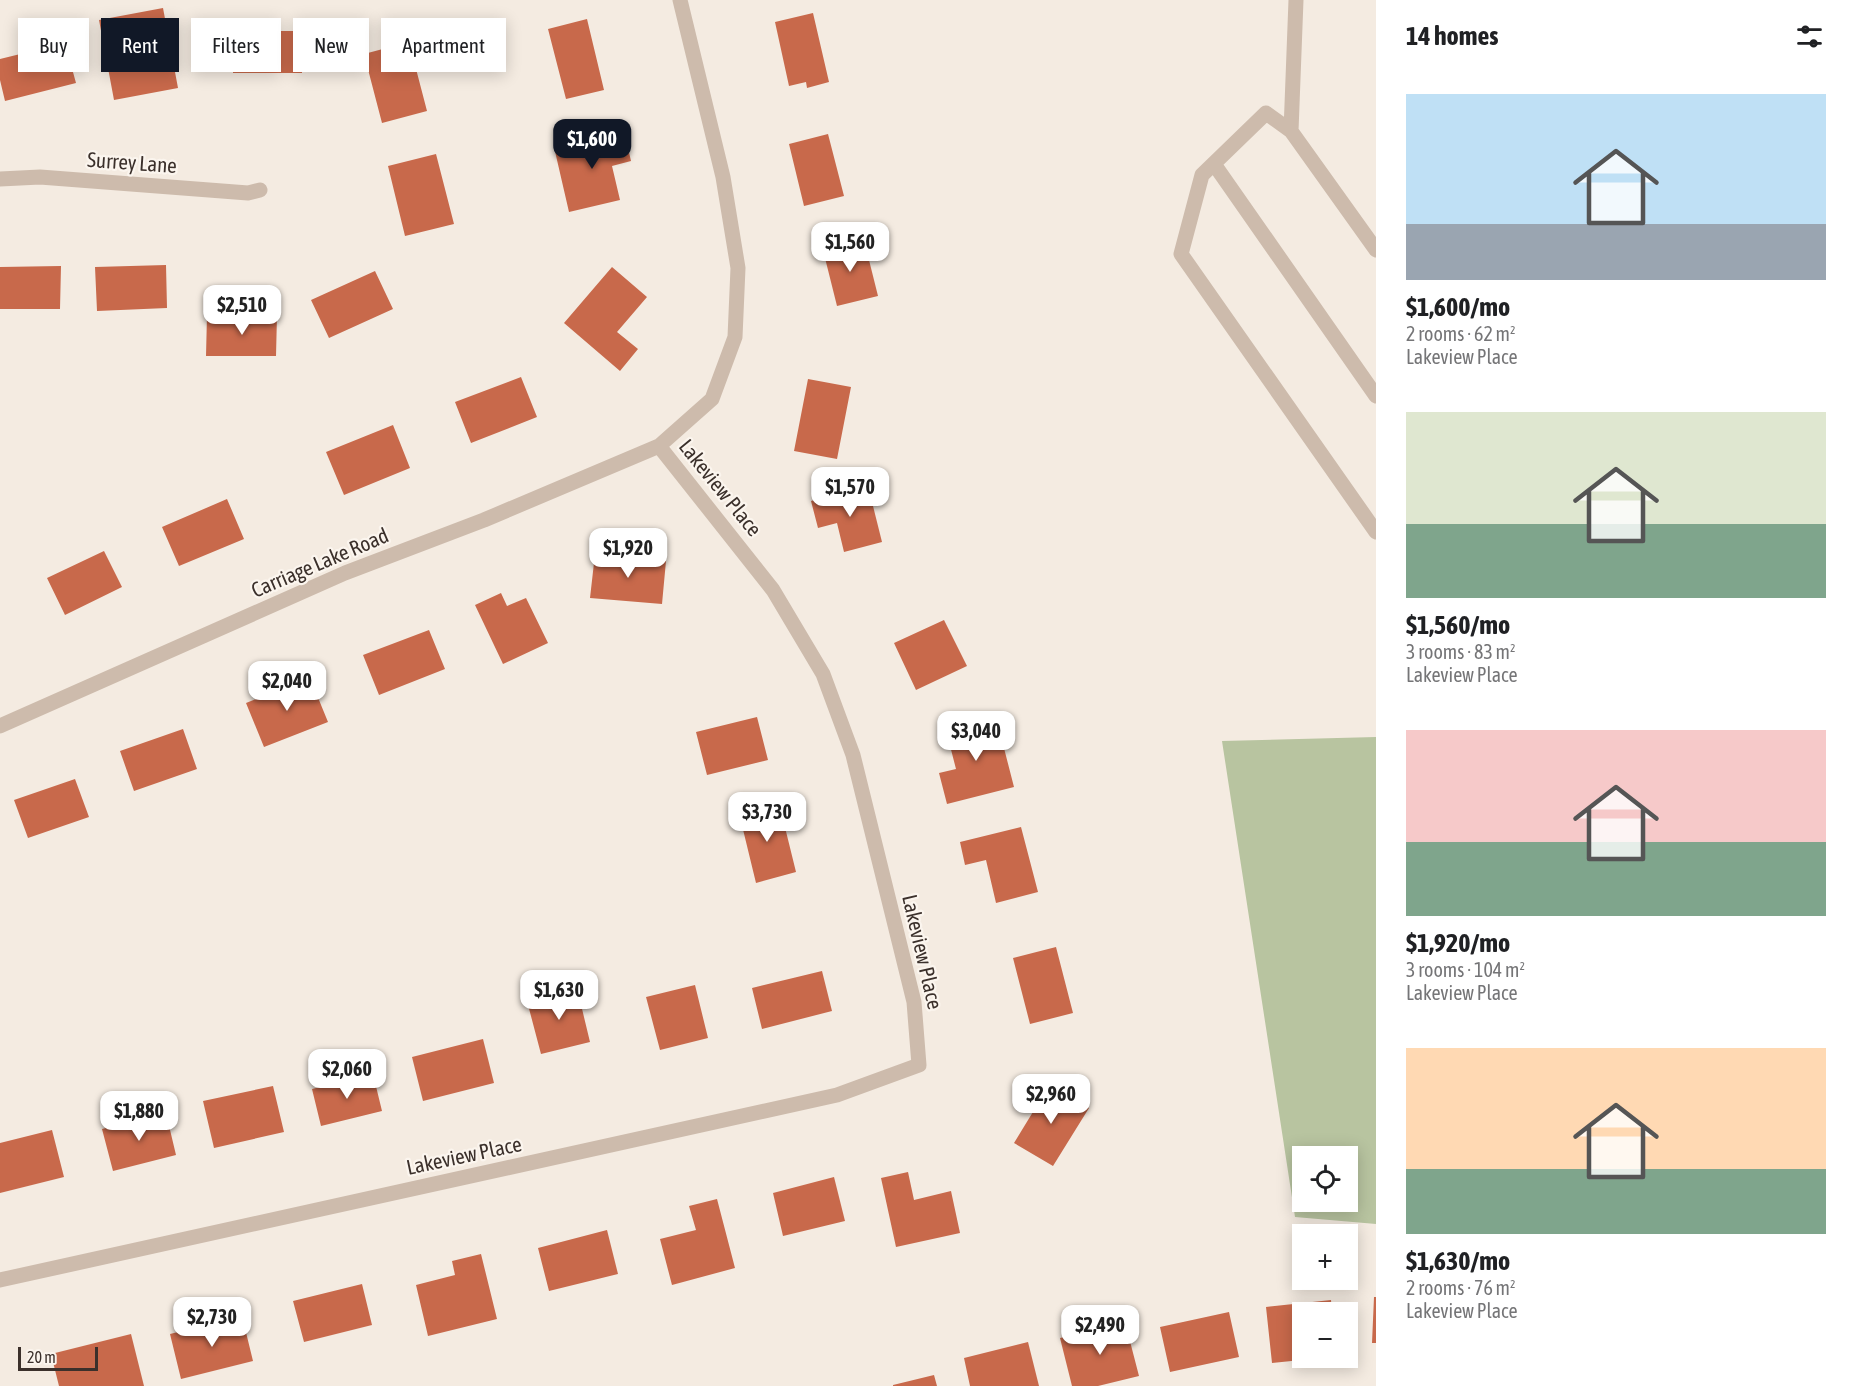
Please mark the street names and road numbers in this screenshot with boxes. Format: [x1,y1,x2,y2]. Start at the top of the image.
street label: Surrey Lane [86,147,178,177]
street label: Lakeview Place [675,434,767,540]
street label: Carriage Lake Road [248,522,392,602]
street label: Lakeview Place [898,892,948,1012]
street label: Lakeview Place [404,1131,524,1179]

